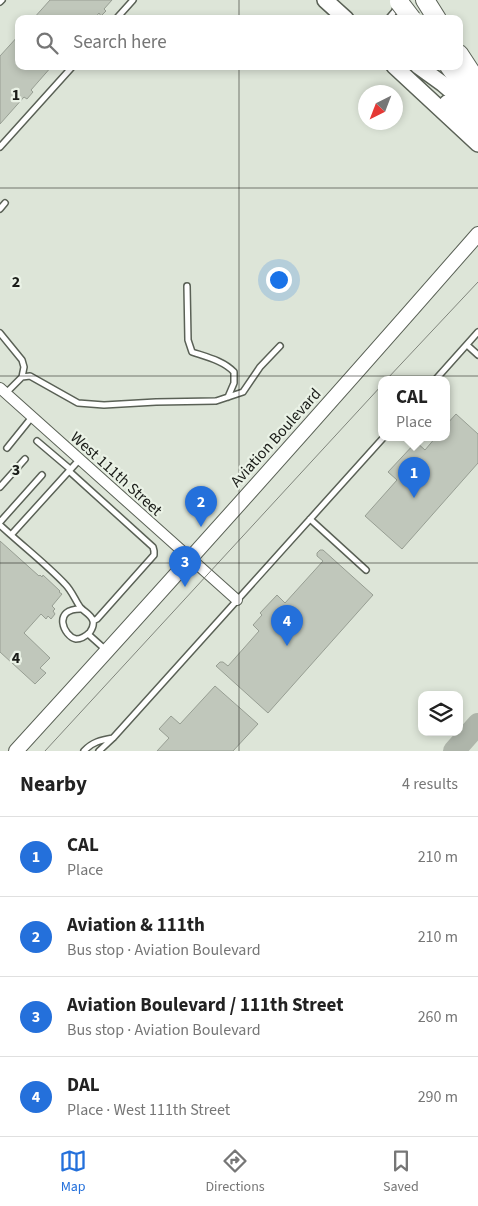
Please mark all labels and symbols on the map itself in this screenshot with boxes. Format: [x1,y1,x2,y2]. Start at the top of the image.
text: 1 [12,84,20,106]
north arrow [358,85,403,130]
your location [266,267,292,293]
text: 2 [12,271,20,293]
street label: Aviation Boulevard [225,383,326,492]
street label: West 111th Street [66,427,168,521]
pin: 1 [398,457,430,498]
text: 3 [12,459,20,481]
pin: 2 [185,486,217,527]
pin: 3 [169,546,201,587]
pin: 4 [271,605,303,646]
text: 4 [12,647,21,669]

